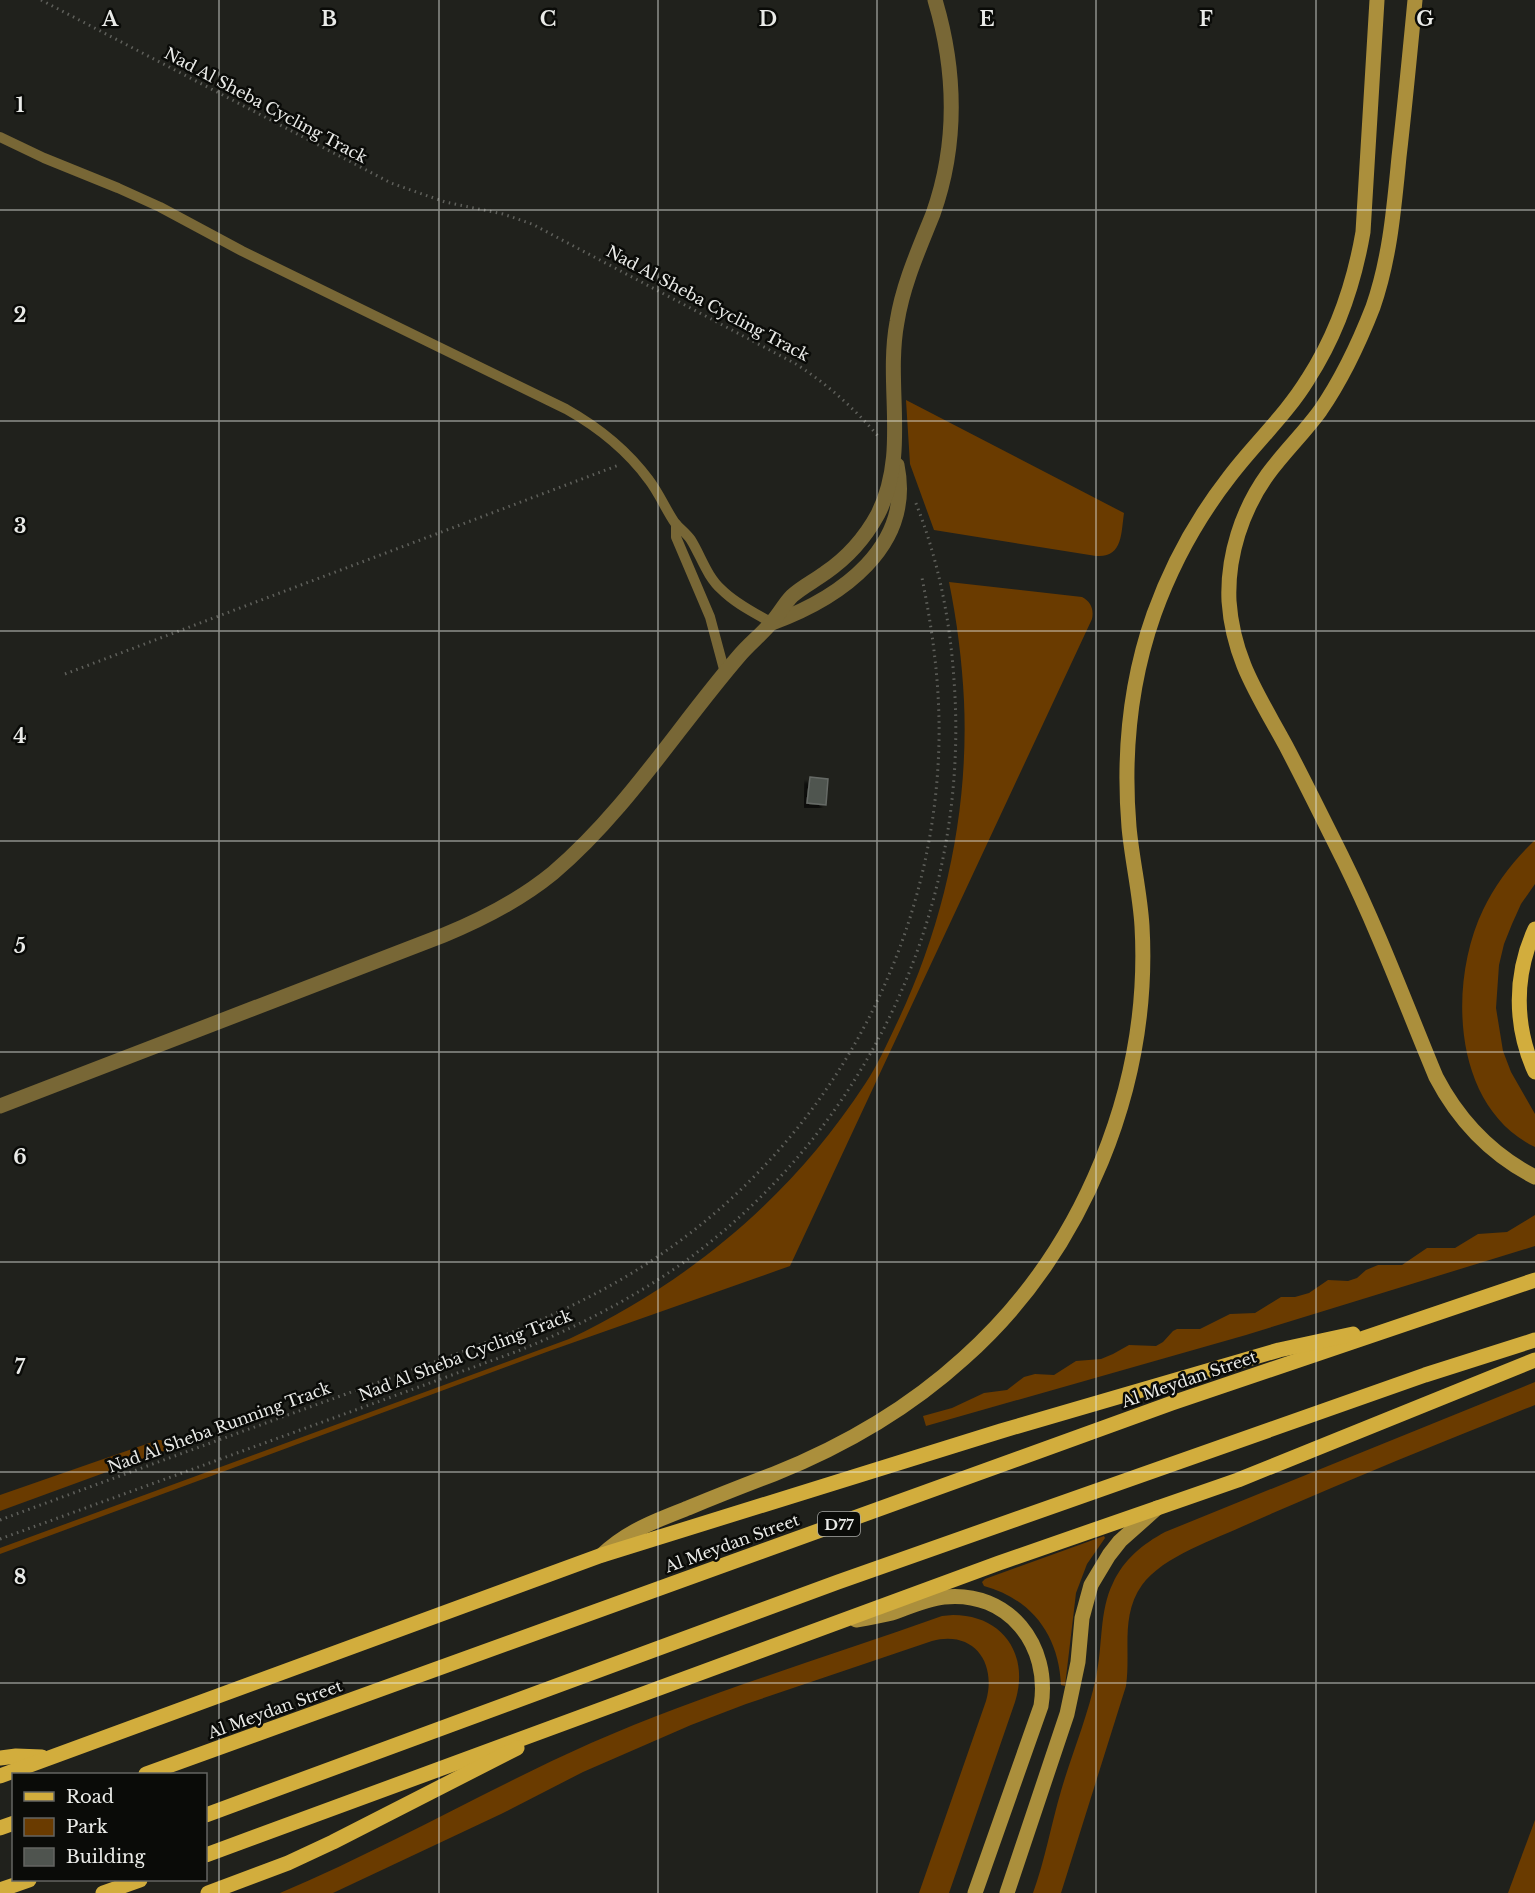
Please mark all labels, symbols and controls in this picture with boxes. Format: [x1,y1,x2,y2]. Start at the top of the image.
text: A [101,7,119,31]
text: B [321,7,337,31]
text: C [540,7,556,31]
text: D [759,7,777,31]
text: E [979,7,995,31]
text: F [1199,7,1213,31]
text: G [1416,7,1434,31]
street label: Nad Al Sheba Cycling Track [161,43,371,167]
text: 1 [16,93,25,117]
street label: Nad Al Sheba Cycling Track [603,241,813,365]
text: 2 [13,303,27,327]
text: 3 [14,514,26,538]
text: 4 [13,724,27,748]
text: 5 [14,934,26,958]
text: 6 [13,1145,27,1169]
street label: Nad Al Sheba Cycling Track [355,1305,575,1405]
street label: Al Meydan Street [1118,1347,1259,1412]
text: 7 [15,1355,26,1379]
street label: Nad Al Sheba Running Track [105,1377,333,1477]
street label: Al Meydan Street [661,1509,802,1577]
road number: D77 [818,1512,860,1536]
text: 8 [14,1565,26,1589]
street label: Al Meydan Street [204,1675,345,1743]
legend [12,1773,207,1881]
text: Road [66,1786,114,1808]
text: Park [66,1816,108,1838]
text: Building [66,1846,145,1868]

